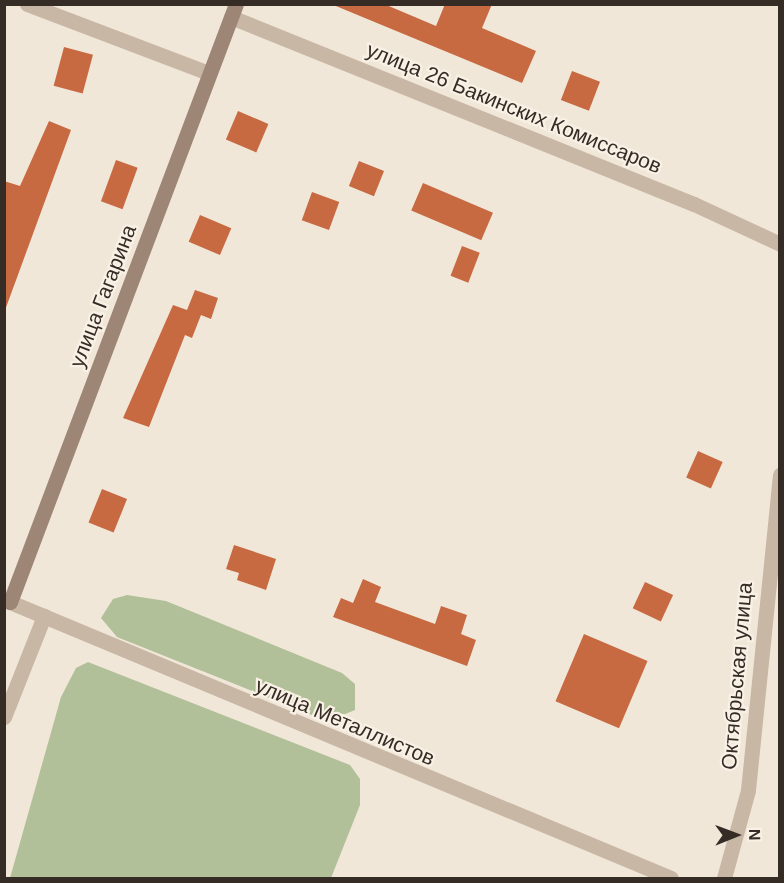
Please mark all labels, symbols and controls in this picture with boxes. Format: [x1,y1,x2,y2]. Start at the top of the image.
street label: улица 26 Бакинских Комиссаров [363,37,665,179]
street label: улица Гагарина [64,221,142,371]
street label: Октябрьская улица [716,581,758,771]
street label: улица Металлистов [252,673,438,771]
north arrow [706,805,766,865]
text: N [746,829,763,841]

